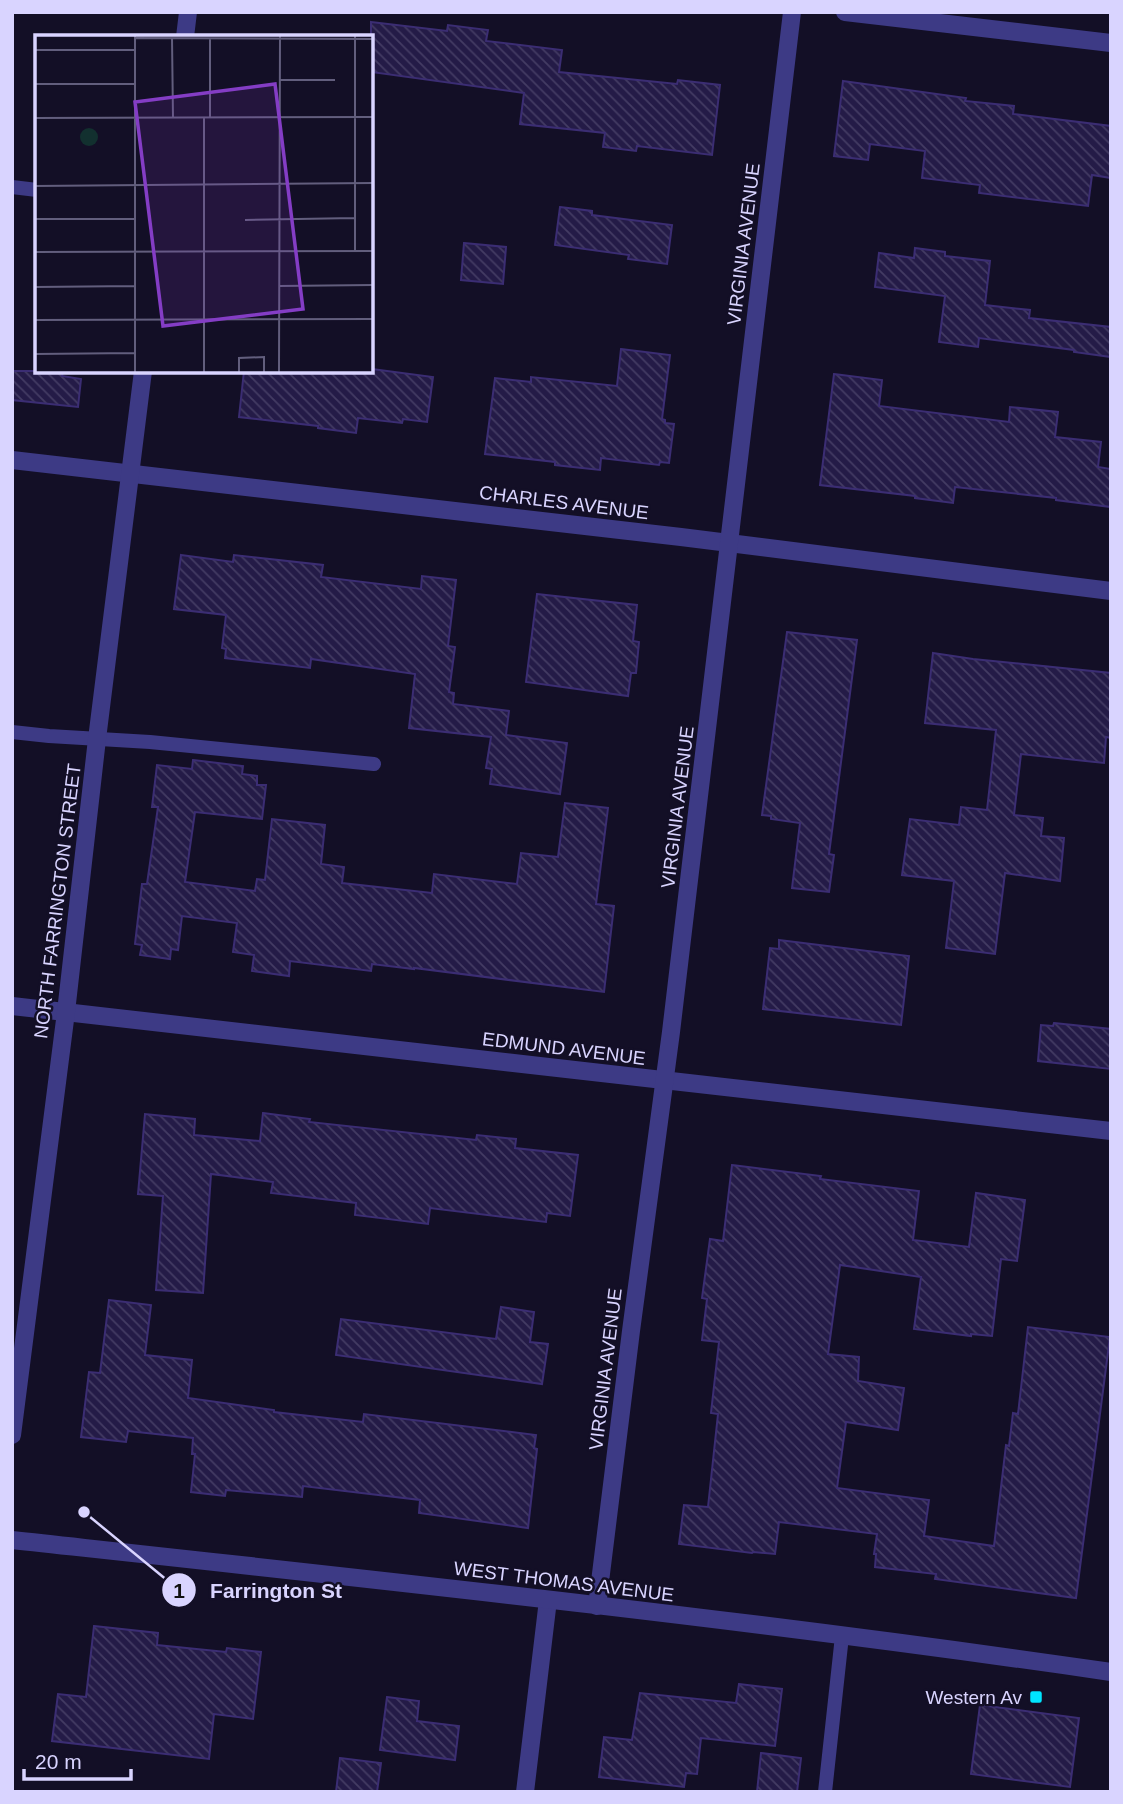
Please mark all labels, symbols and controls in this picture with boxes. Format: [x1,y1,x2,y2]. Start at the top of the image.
inset map [35,35,373,373]
street label: VIRGINIA AVENUE [723,162,764,326]
street label: CHARLES AVENUE [478,482,650,523]
street label: VIRGINIA AVENUE [657,725,698,889]
street label: NORTH FARRINGTON STREET [30,762,85,1040]
street label: EDMUND AVENUE [481,1028,647,1069]
street label: VIRGINIA AVENUE [585,1287,626,1451]
street label: WEST THOMAS AVENUE [453,1558,675,1605]
callout: Farrington St [161,1569,356,1611]
text: 1 [173,1579,185,1602]
text: Farrington St [210,1579,342,1602]
place label: Western Av [926,1687,1022,1708]
marker: Western Av [1028,1689,1044,1705]
scale bar [24,1738,131,1782]
text: 20 m [35,1750,82,1773]

